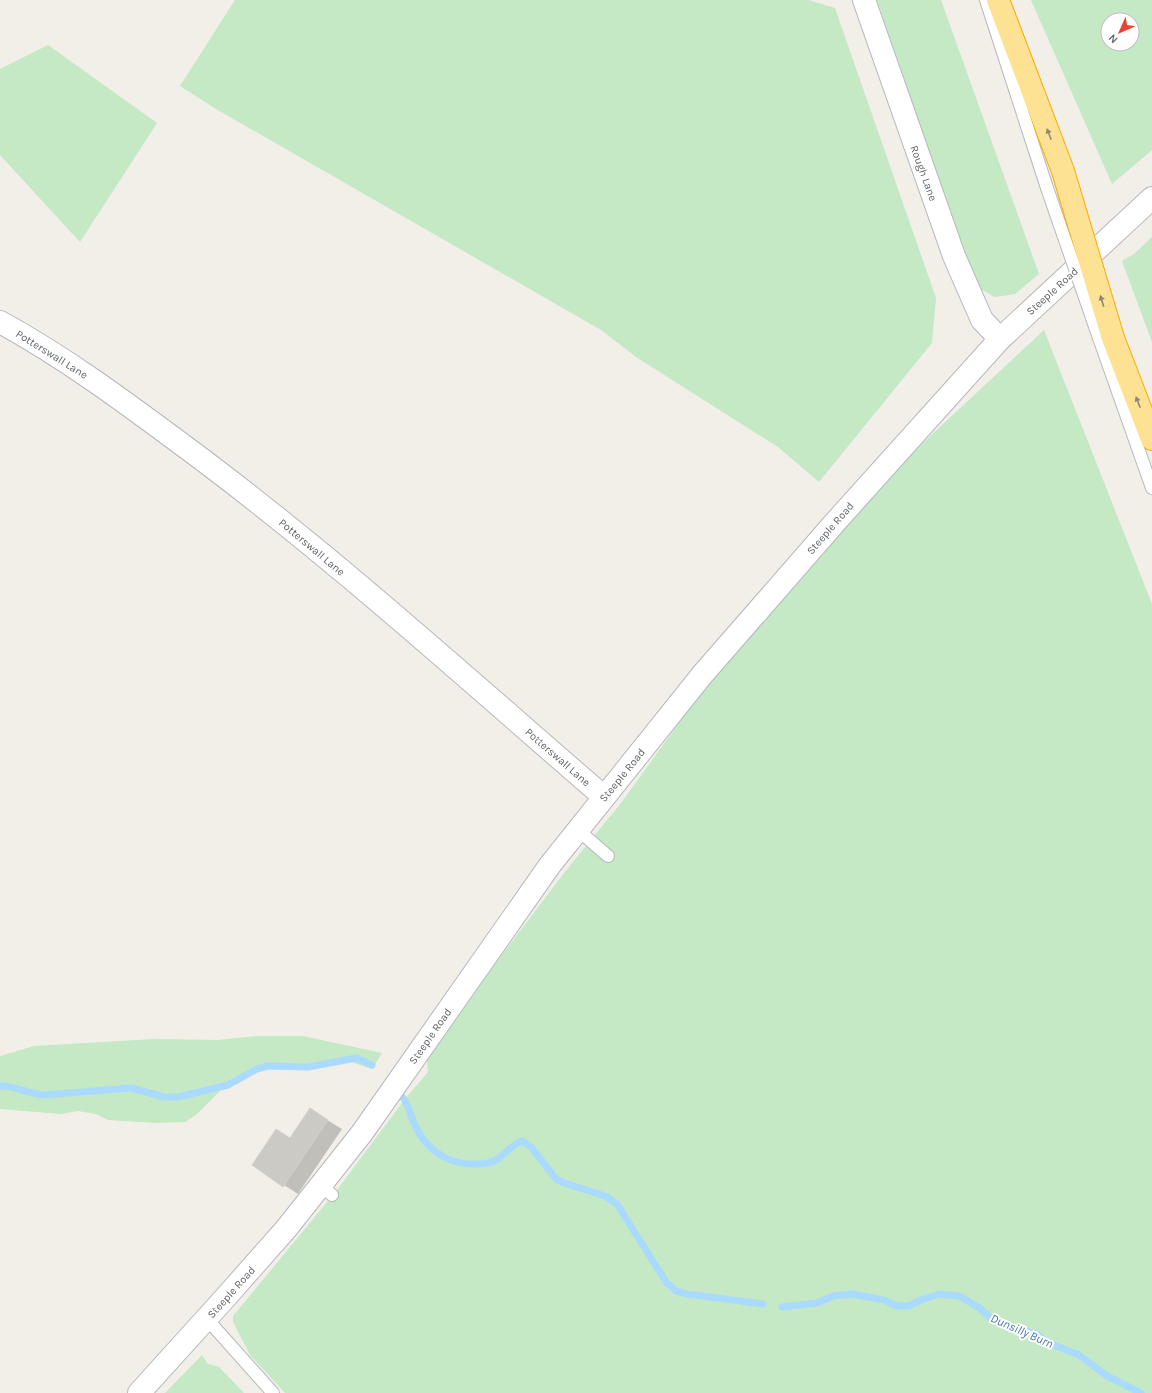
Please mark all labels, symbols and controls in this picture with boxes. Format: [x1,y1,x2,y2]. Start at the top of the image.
north arrow [1100,12,1140,52]
text: N [1106,31,1121,46]
one-way arrow [1046,128,1052,140]
street label: Rough Lane [907,144,940,203]
street label: Steeple Road [1024,265,1081,318]
one-way arrow [1099,295,1105,307]
street label: Potterswall Lane [13,327,90,382]
one-way arrow [1134,396,1140,408]
street label: Steeple Road [804,499,857,557]
street label: Potterswall Lane [276,516,348,579]
street label: Potterswall Lane [522,726,593,789]
street label: Steeple Road [597,746,648,805]
street label: Steeple Road [406,1006,454,1067]
street label: Steeple Road [205,1264,258,1321]
water label: Dunsilly Burn [989,1311,1055,1351]

